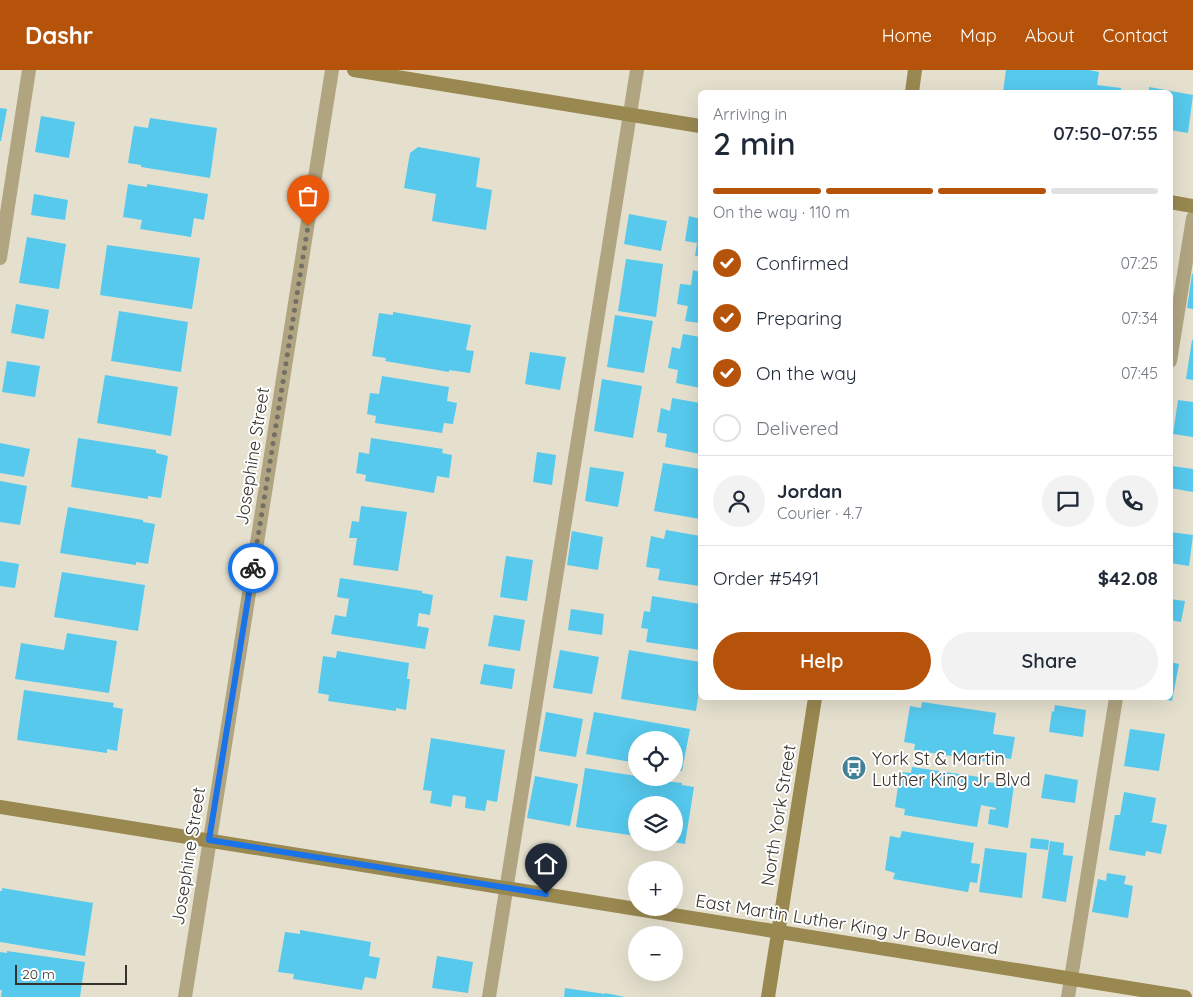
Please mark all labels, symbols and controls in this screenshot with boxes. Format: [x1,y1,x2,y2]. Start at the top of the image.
text: Dashr [25,20,93,50]
text: Home [882,24,932,47]
text: Map [960,24,997,47]
text: About [1025,24,1075,47]
text: Contact [1103,24,1168,47]
text: Arriving in [713,104,787,124]
text: 07:50–07:55 [1053,121,1158,145]
text: 2 min [713,123,796,163]
pin [287,175,329,226]
icon: bag [294,182,322,210]
text: On the way · 110 m [713,202,850,222]
icon: check [713,249,741,277]
text: Confirmed [756,251,849,275]
text: 07:25 [1121,253,1158,273]
icon: check [713,304,741,332]
text: Preparing [756,306,842,330]
text: 07:34 [1121,308,1158,328]
icon: check [713,359,741,387]
text: On the way [756,361,857,385]
text: 07:45 [1121,363,1158,383]
street label: Josephine Street [230,385,274,527]
text: Delivered [756,416,839,440]
button: person [713,475,765,527]
button: chat [1042,475,1094,527]
button: phone [1106,475,1158,527]
text: Jordan [777,479,842,503]
text: Courier · 4.7 [777,503,862,523]
courier [228,543,278,593]
icon: bike [239,554,267,582]
text: Order #5491 [713,566,819,590]
text: $42.08 [1098,566,1158,590]
button: Help [713,632,931,690]
button: Share [941,632,1158,690]
map controls [628,731,683,981]
button: locate [628,731,683,786]
street label: North York Street [755,743,801,887]
place label: York St & Martin Luther King Jr Blvd [872,747,1031,791]
bus stop icon: York St & Martin Luther King Jr Blvd [841,755,867,781]
street label: Josephine Street [166,785,210,927]
button: layers [628,796,683,851]
pin [525,843,567,894]
icon: home [532,850,560,878]
button: + [628,861,683,916]
street label: East Martin Luther King Jr Boulevard [694,889,1000,959]
button: − [628,926,683,981]
scale bar [15,962,128,985]
text: 20 m [22,965,55,983]

